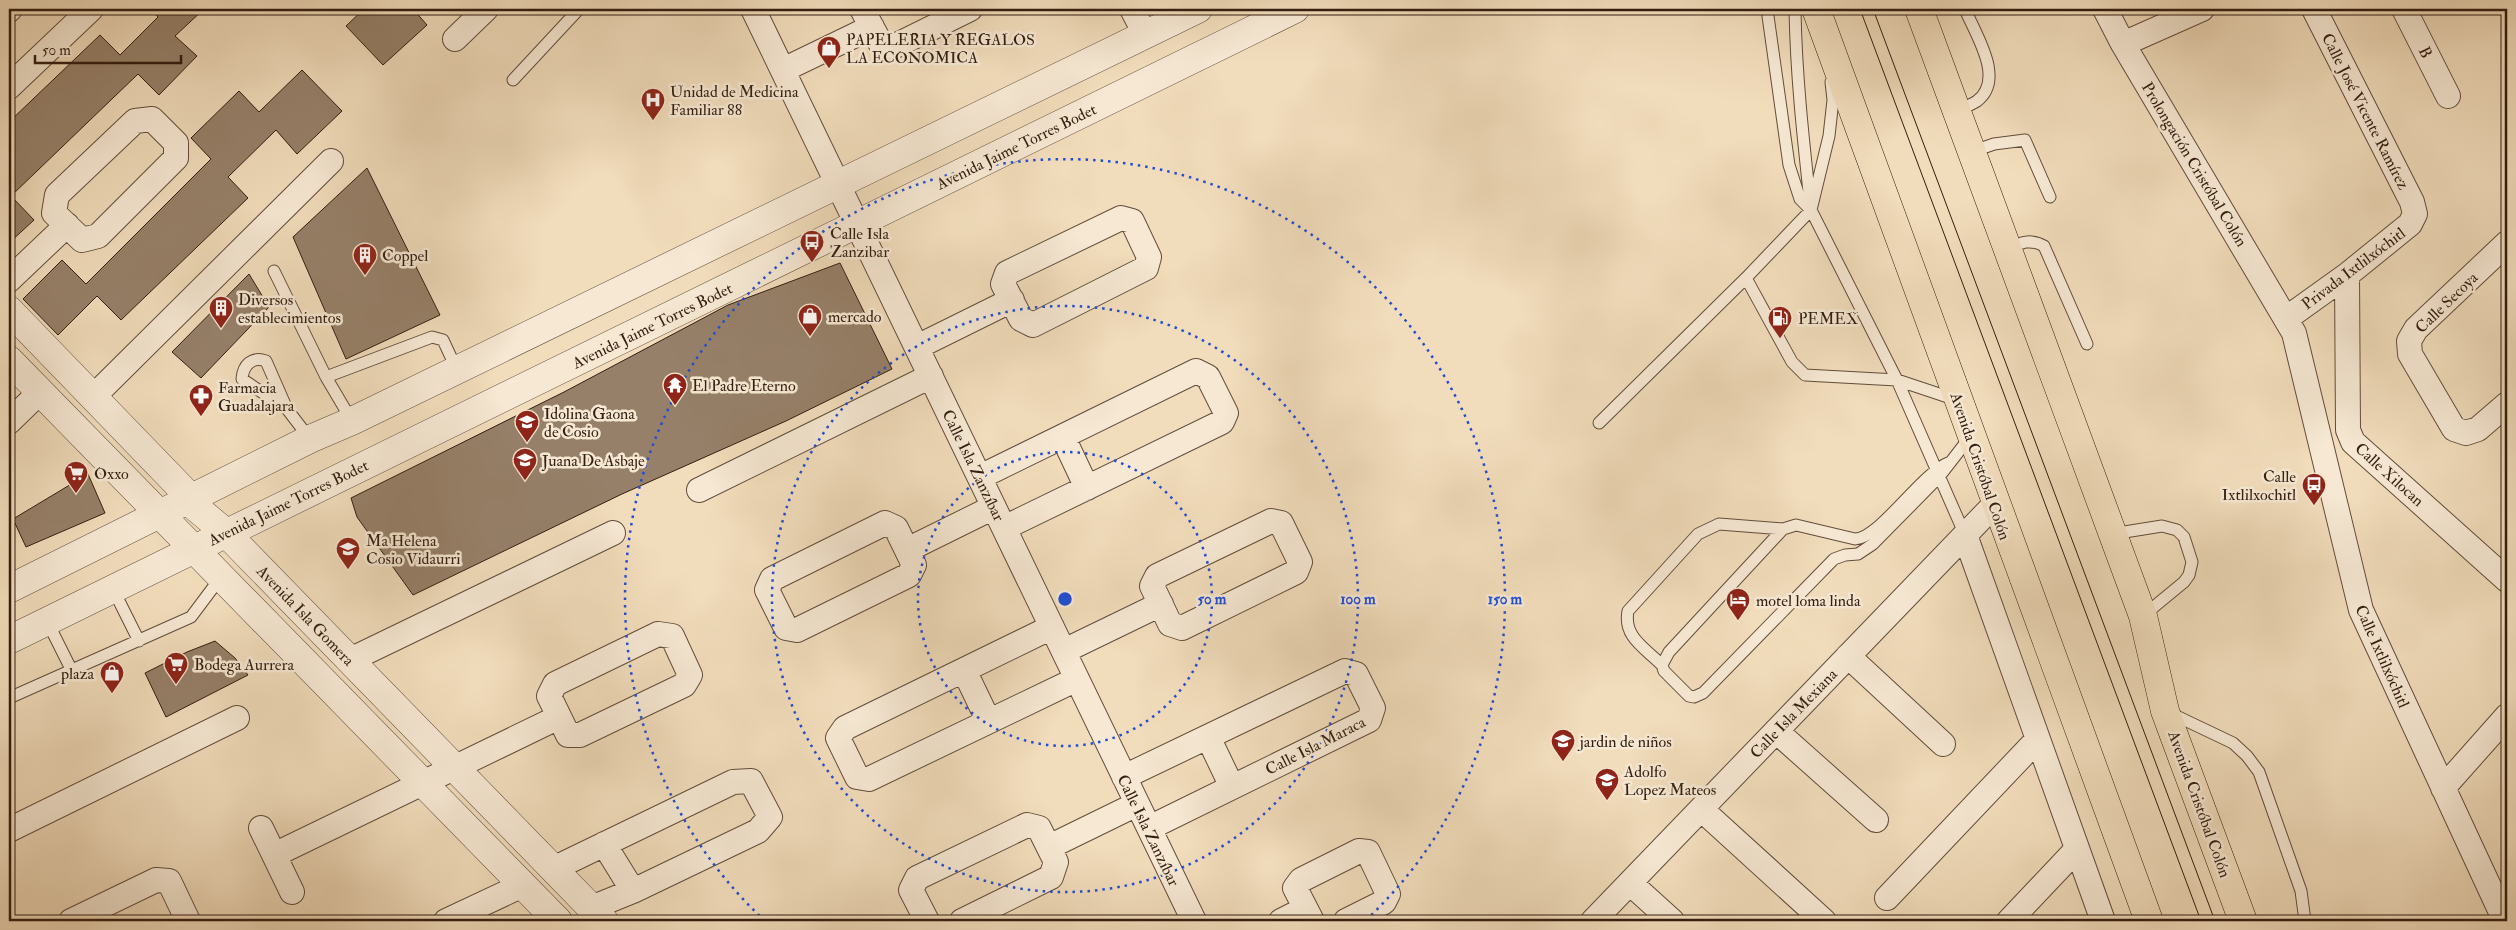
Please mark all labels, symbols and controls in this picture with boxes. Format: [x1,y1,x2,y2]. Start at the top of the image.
place label: PAPELERIA Y REGALOS LA ECONOMICA [846,30,1035,68]
street label: Calle José Vicente Ramírez [2316,30,2413,194]
scale bar [35,32,181,64]
shop icon: PAPELERIA Y REGALOS LA ECONOMICA [816,35,842,69]
text: 50 m [42,41,71,60]
street label: B [2414,43,2436,62]
street label: Prolongación Cristóbal Colón [2137,79,2251,250]
place label: Unidad de Medicina Familiar 88 [670,82,799,120]
hospital icon: Unidad de Medicina Familiar 88 [640,87,666,121]
street label: Avenida Jaime Torres Bodet [932,99,1100,196]
street label: Privada Ixtlilxóchitl [2298,223,2409,314]
place label: Calle Isla Zanzibar [830,224,889,262]
bus stop icon: Calle Isla Zanzibar [799,229,825,263]
building icon: Coppel [352,242,378,276]
place label: Coppel [382,246,428,267]
street label: Calle Secoya [2411,268,2483,338]
street label: Avenida Jaime Torres Bodet [568,278,736,375]
place label: Diversos establecimientos [238,290,341,328]
building icon: Diversos establecimientos [208,295,234,329]
shop icon: mercado [797,303,823,337]
fuel station icon: PEMEX [1767,305,1793,339]
place label: mercado [828,307,882,327]
place label: PEMEX [1798,309,1859,329]
temple icon: El Padre Eterno [662,372,688,406]
place label: El Padre Eterno [692,376,796,396]
place label: Farmacia Guadalajara [218,378,295,416]
pharmacy icon: Farmacia Guadalajara [188,383,214,417]
street label: Avenida Cristóbal Colón [1945,389,2015,543]
place label: Idolina Gaona de Cosio [544,404,635,442]
street label: Calle Isla Zanzíbar [937,406,1009,524]
school or university icon: Idolina Gaona de Cosio [514,409,540,443]
street label: Calle Xilocan [2351,439,2428,511]
school or university icon: Juana De Asbaje [512,447,538,481]
place label: Juana De Asbaje [541,451,645,472]
street label: Avenida Jaime Torres Bodet [204,455,372,552]
supermarket icon: Oxxo [63,460,89,494]
place label: Oxxo [94,464,129,484]
place label: Calle Ixtlilxochitl [2222,467,2296,505]
bus stop icon: Calle Ixtlilxochitl [2301,472,2327,506]
place label: Ma Helena Cosio Vidaurri [366,531,461,569]
school or university icon: Ma Helena Cosio Vidaurri [335,536,361,570]
street label: Avenida Isla Gomera [251,560,359,670]
hotel icon: motel loma linda [1725,587,1751,621]
centre of rings [1056,590,1074,608]
text: 50 m [1198,590,1227,609]
text: 100 m [1340,590,1376,609]
text: 150 m [1488,590,1522,609]
place label: motel loma linda [1756,591,1861,611]
street label: Calle Ixtlilxóchitl [2350,602,2414,711]
supermarket icon: Bodega Aurrera [163,651,189,685]
place label: Bodega Aurrera [194,655,294,675]
shop icon: plaza [99,660,125,694]
place label: plaza [60,664,94,685]
street label: Calle Isla Mexiana [1746,664,1842,763]
street label: Calle Isla Maraca [1262,712,1369,780]
street label: Avenida Cristóbal Colón [2163,727,2235,880]
school or university icon: jardin de niños [1550,728,1576,762]
place label: jardin de niños [1577,732,1672,752]
place label: Adolfo Lopez Mateos [1623,762,1716,801]
school or university icon: Adolfo Lopez Mateos [1594,767,1620,801]
street label: Calle Isla Zanzíbar [1112,771,1184,889]

